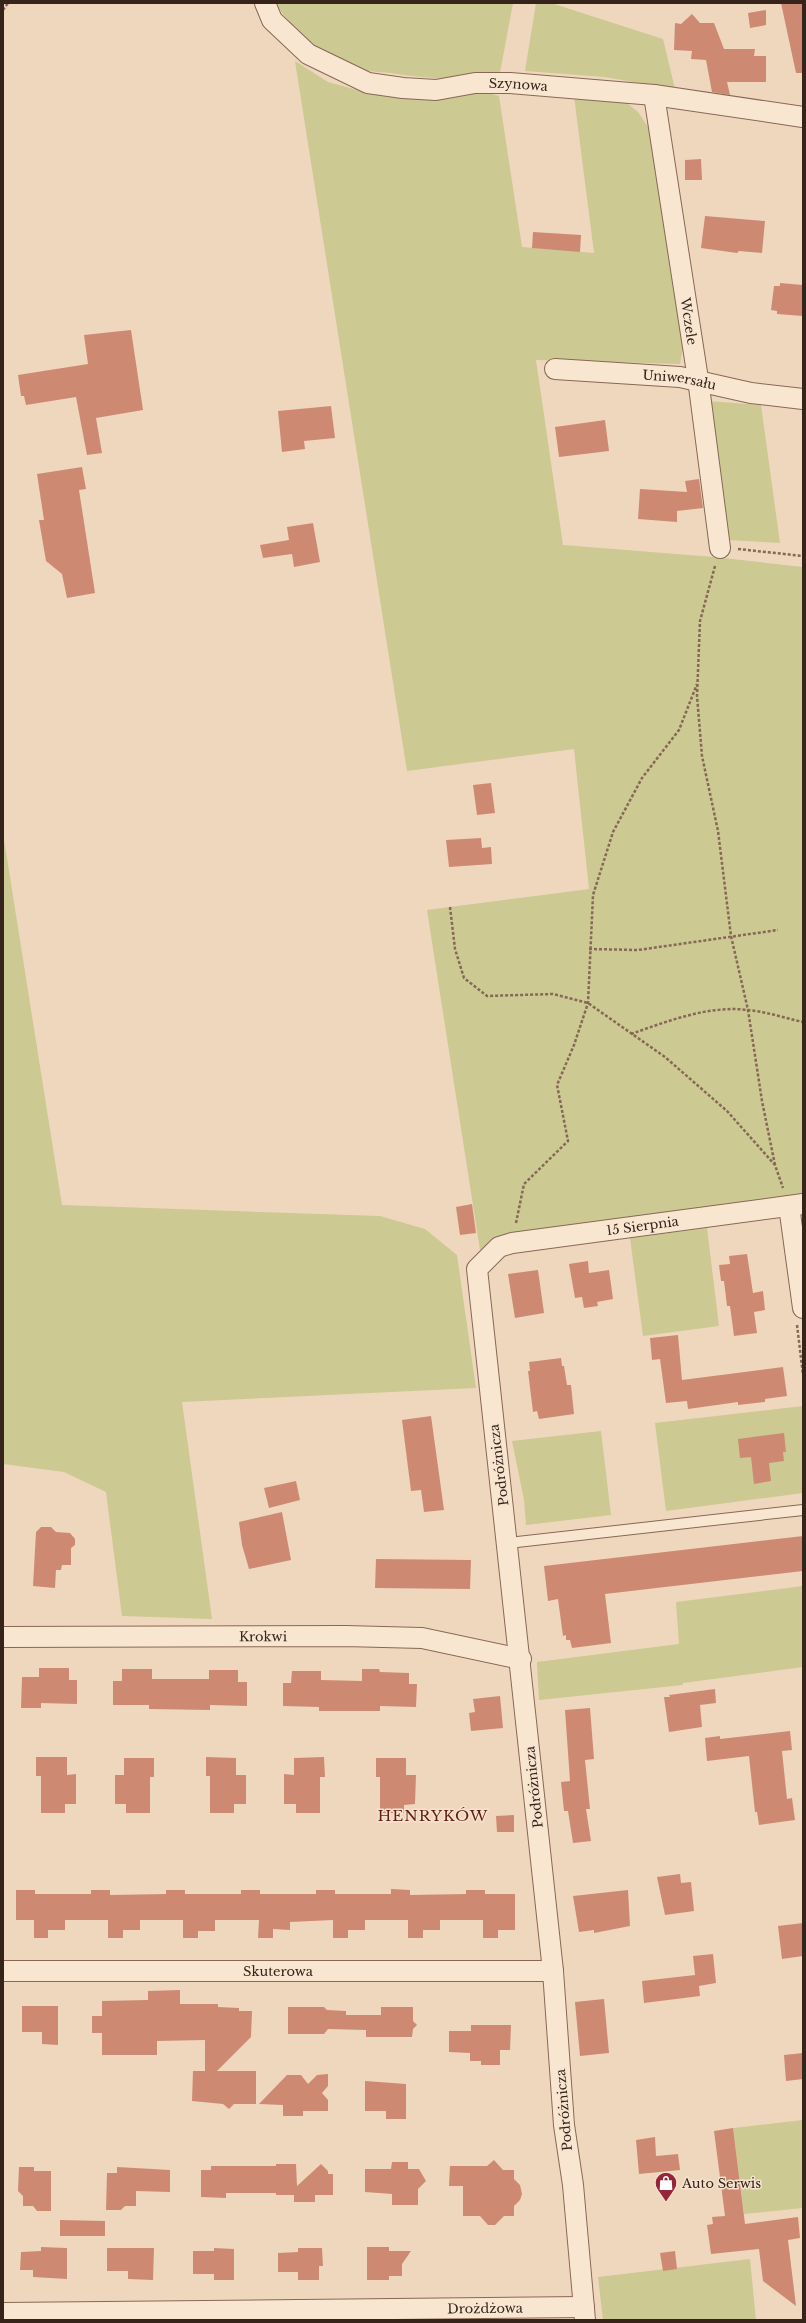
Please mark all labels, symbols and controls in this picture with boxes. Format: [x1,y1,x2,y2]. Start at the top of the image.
street label: Szynowa [489,75,549,95]
street label: Wczele [677,295,701,346]
street label: Uniwersału [642,366,718,394]
street label: 15 Sierpnia [605,1212,680,1239]
street label: Podróżnicza [485,1422,512,1507]
street label: Krokwi [239,1628,288,1645]
street label: Podróżnicza [521,1744,547,1829]
district label: HENRYKÓW [377,1806,489,1825]
street label: Skuterowa [243,1963,314,1980]
street label: Podróżnicza [552,2067,576,2152]
shop icon: Auto Serwis [653,2170,679,2203]
place label: Auto Serwis [681,2175,761,2192]
street label: Drożdżowa [447,2299,524,2317]

